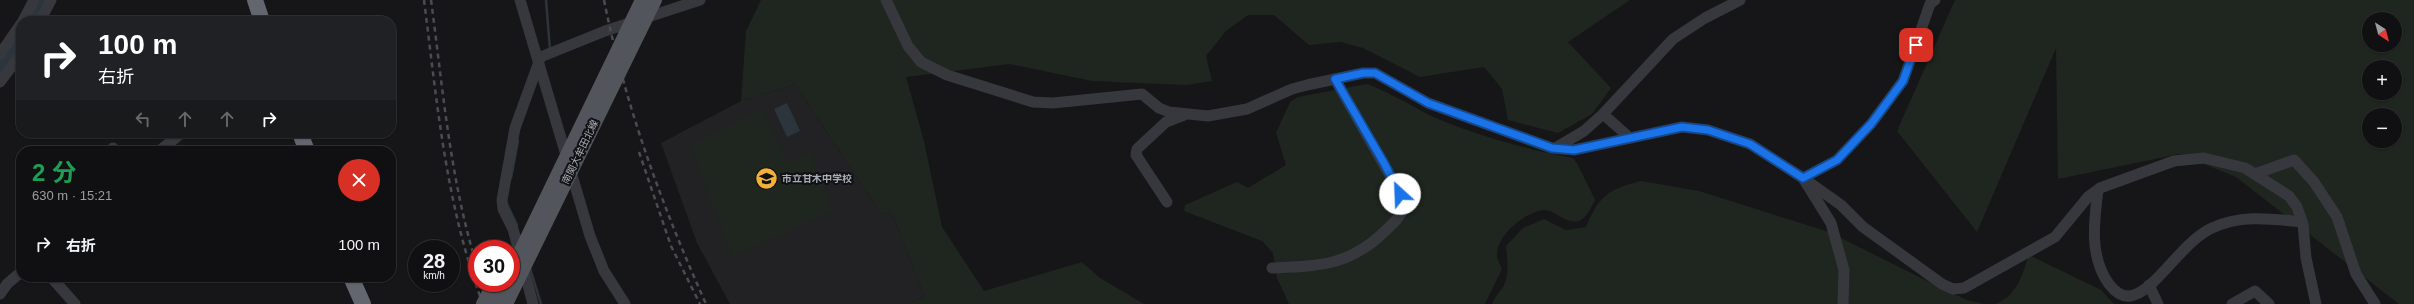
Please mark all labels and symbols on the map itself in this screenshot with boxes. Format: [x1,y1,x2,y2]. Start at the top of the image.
north arrow [2362,12,2402,52]
pin [1899,28,1933,62]
street label: 南関大牟田北線 [560,118,600,186]
school or university icon: 市立甘木中学校 [753,165,779,191]
place label: 市立甘木中学校 [782,173,852,184]
position arrow [1379,173,1421,215]
speed limit sign: 30 [468,240,520,292]

